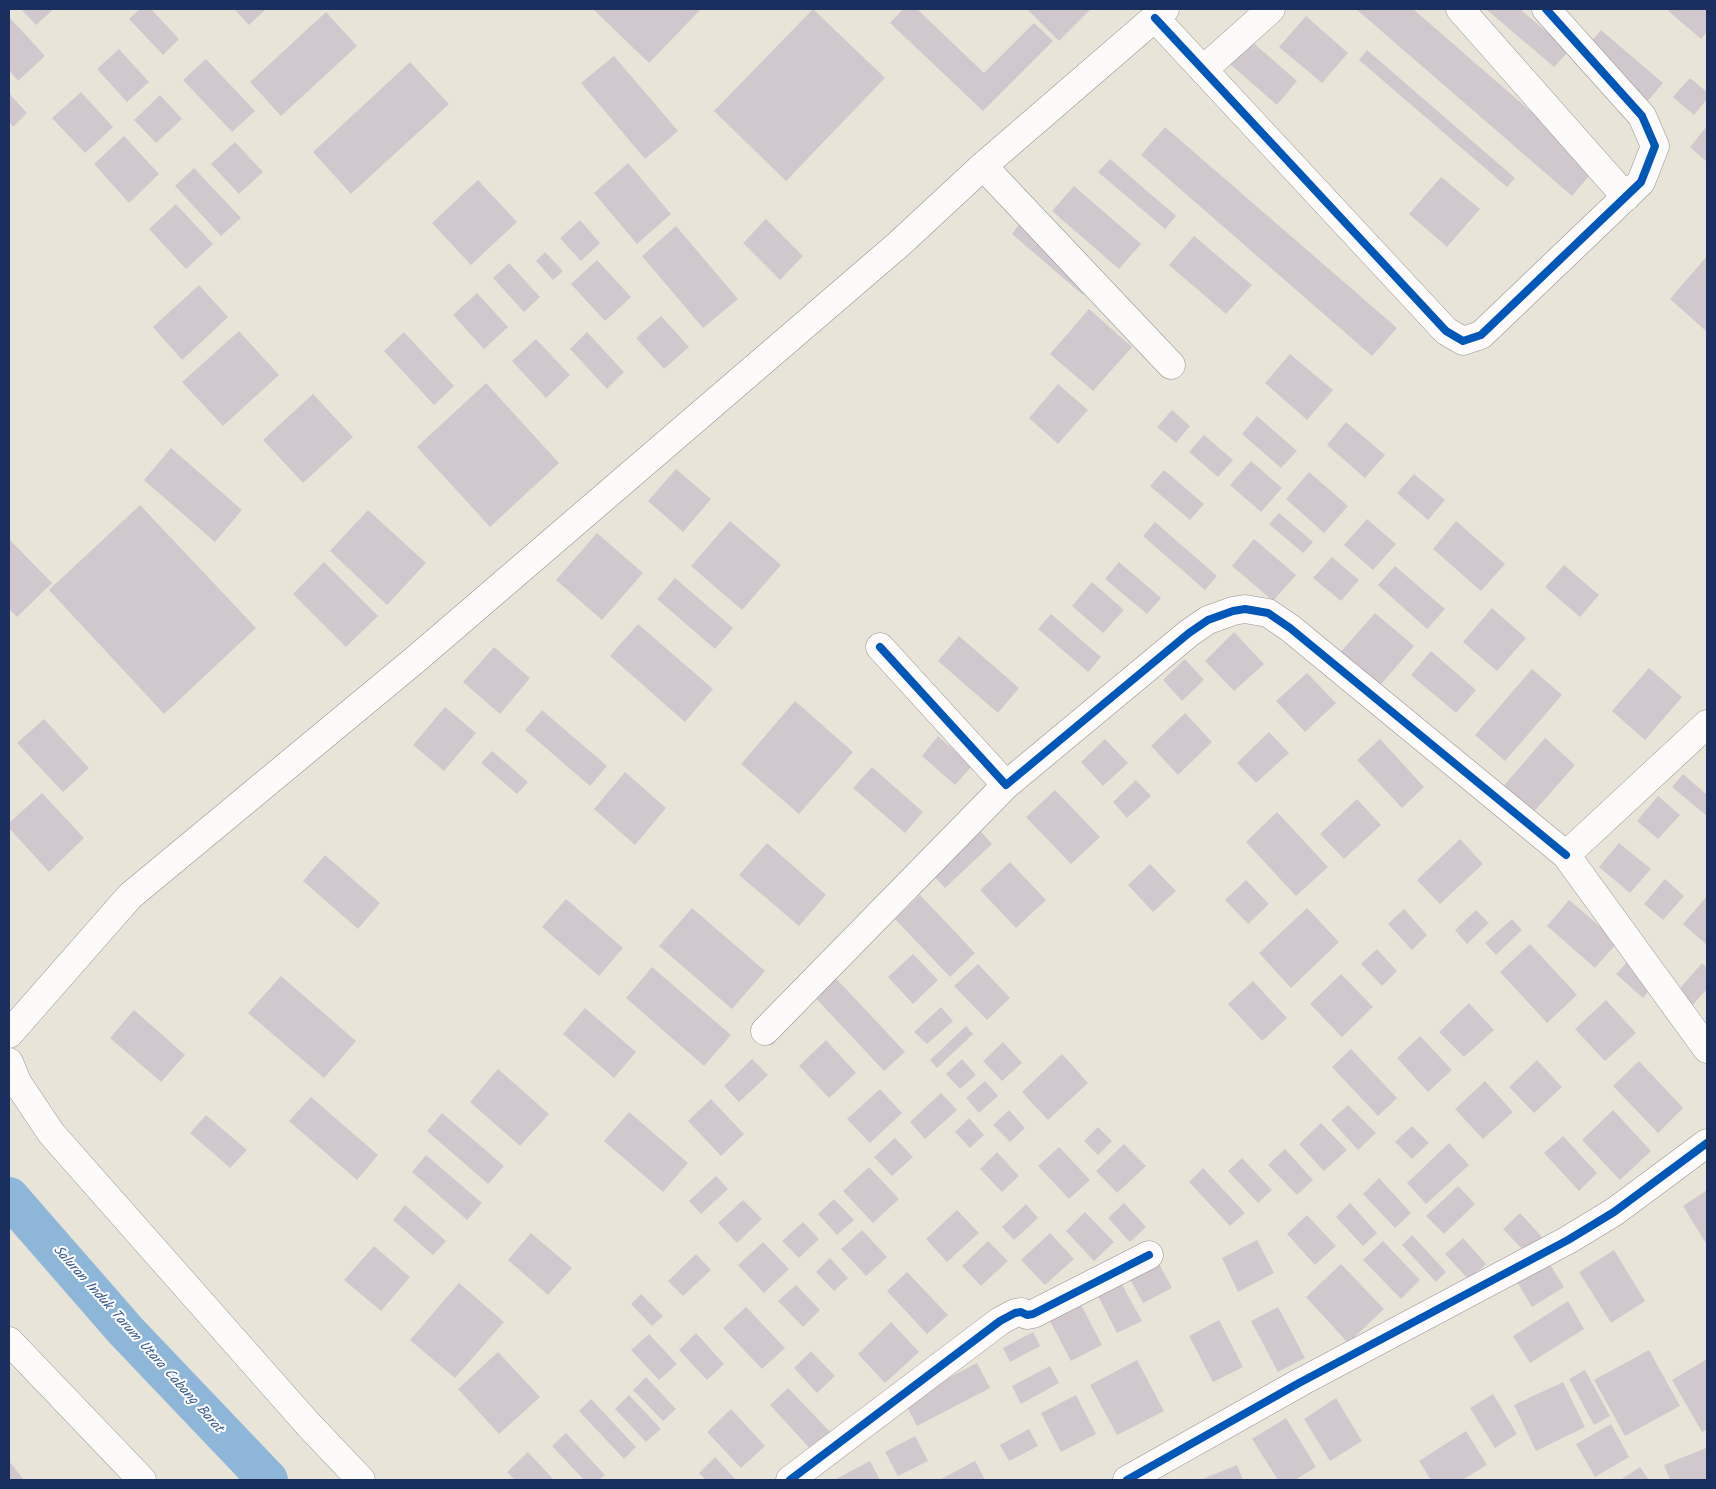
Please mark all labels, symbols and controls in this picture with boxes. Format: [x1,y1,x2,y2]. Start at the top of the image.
water label: Saluran Induk Tarum Utara Cabang Barat [48,1243,226,1437]

